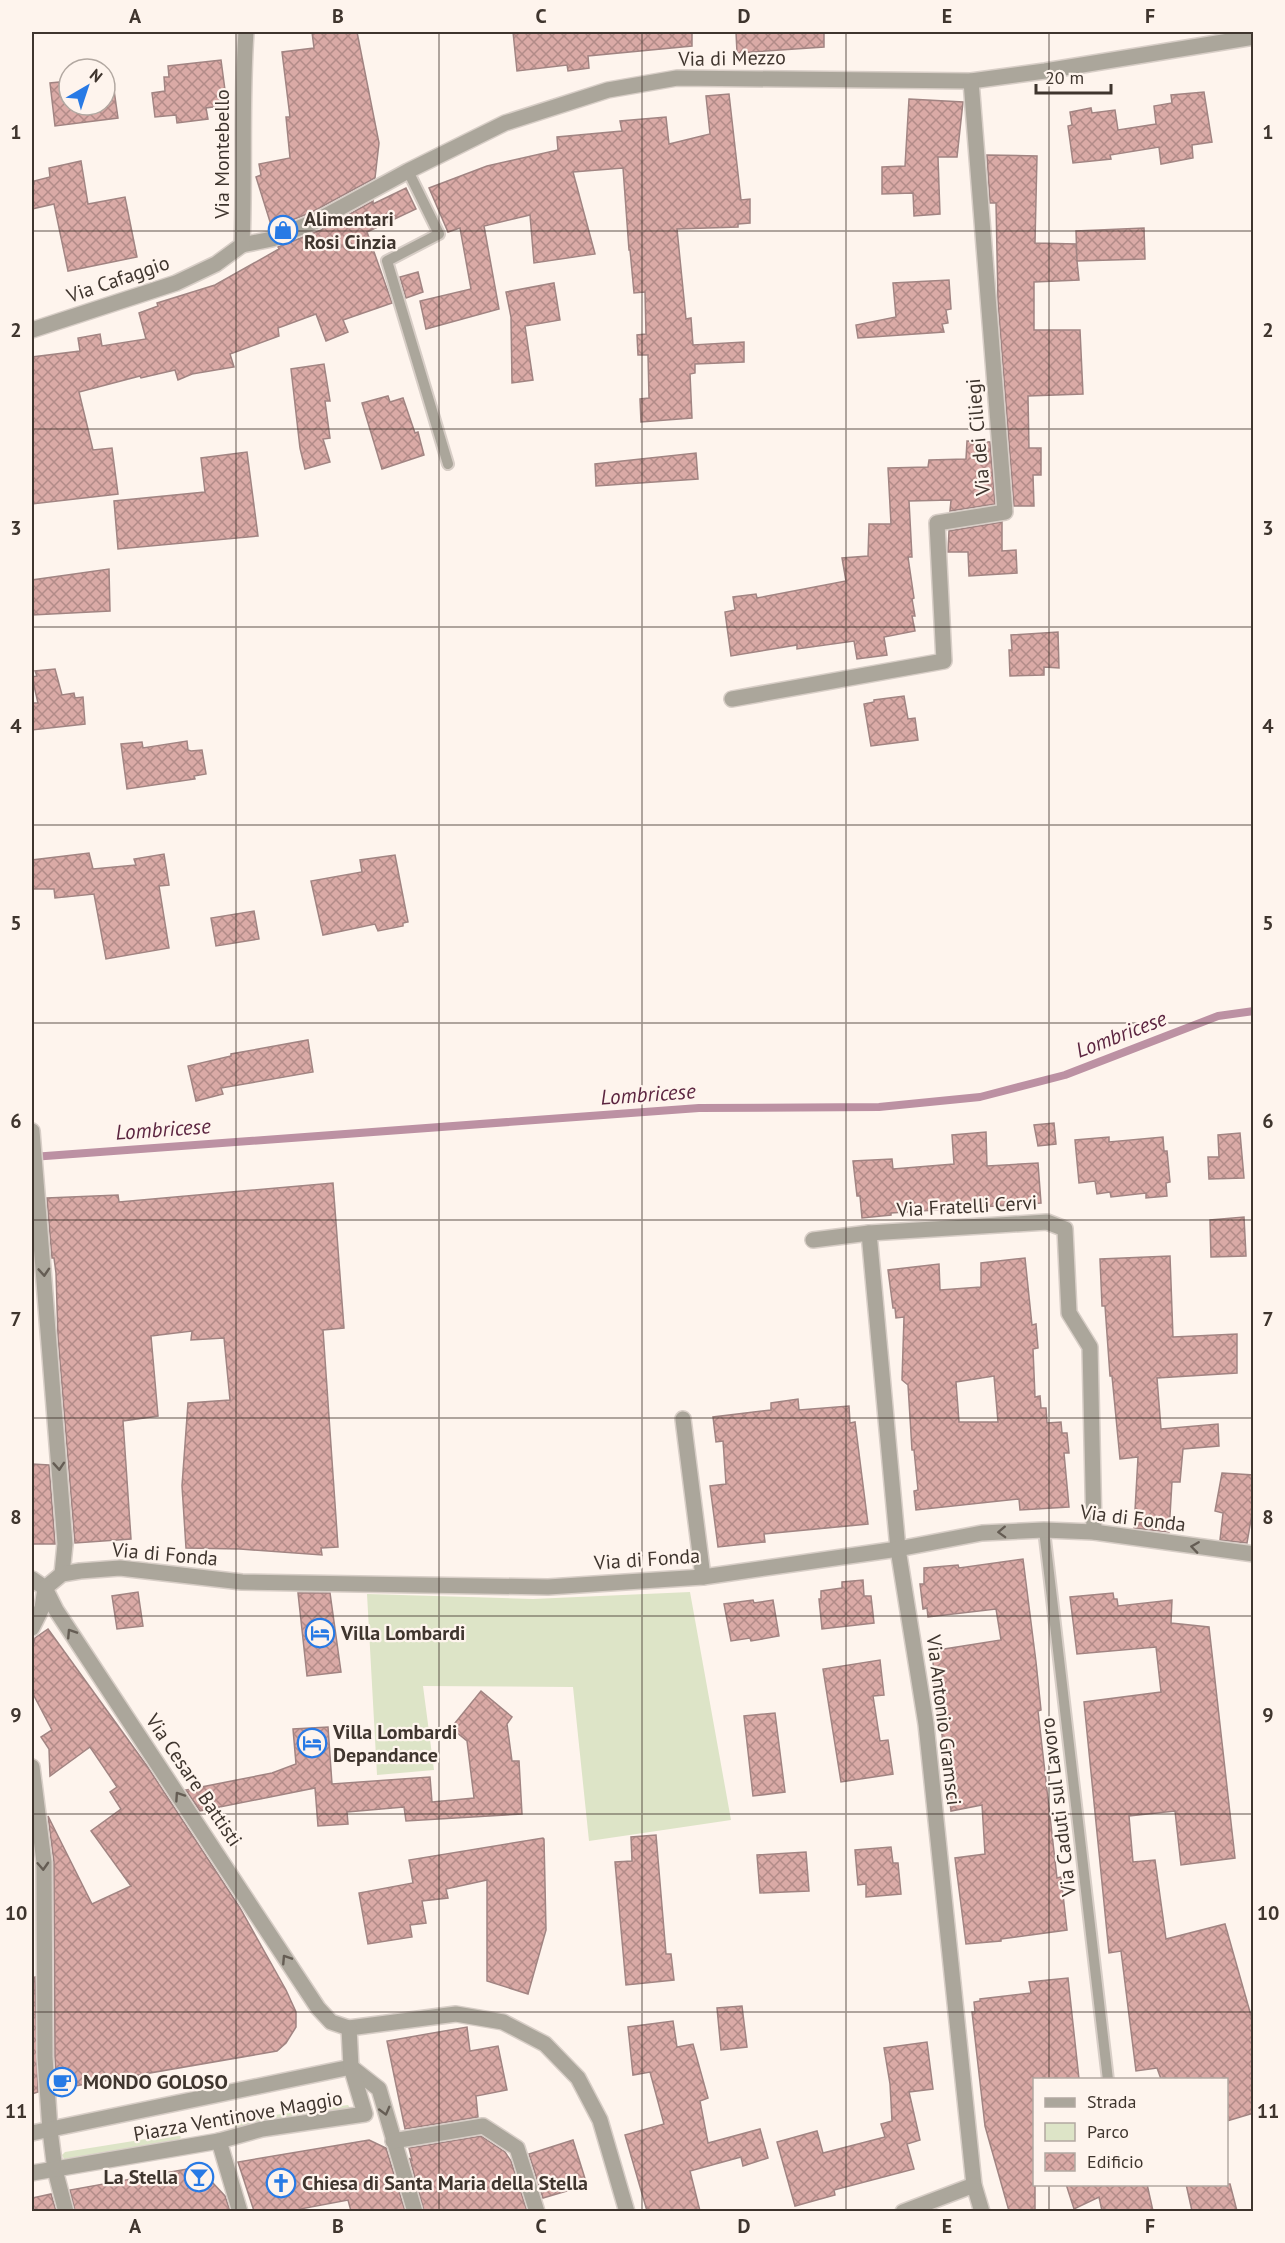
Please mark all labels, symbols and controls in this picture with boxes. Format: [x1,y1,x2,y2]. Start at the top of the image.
text: A [129,3,142,29]
text: B [332,3,344,29]
text: C [535,3,547,29]
text: D [738,3,751,29]
text: E [942,3,952,29]
text: F [1145,3,1155,29]
street label: Via di Mezzo [677,44,786,72]
north arrow [57,57,117,117]
scale bar [1036,57,1111,95]
text: N [86,64,107,86]
text: 20 m [1045,66,1084,89]
street label: Via Montebello [209,89,235,220]
text: 1 [10,119,22,145]
text: 1 [1262,119,1274,145]
place label: Alimentari Rosi Cinzia [304,206,396,255]
shop icon: Alimentari Rosi Cinzia [267,214,299,246]
street label: Via Cafaggio [62,249,173,309]
text: 2 [10,317,22,343]
text: 2 [1262,317,1274,343]
street label: Via dei Ciliegi [960,377,996,498]
text: 3 [10,515,22,541]
text: 3 [1262,515,1274,541]
text: 4 [10,713,22,739]
text: 4 [1262,713,1274,739]
text: 5 [10,910,22,936]
text: 5 [1262,910,1274,936]
water label: Lombricese [1072,1004,1171,1064]
water label: Lombricese [599,1077,697,1111]
text: 6 [10,1108,22,1134]
text: 6 [1262,1108,1274,1134]
water label: Lombricese [114,1112,212,1146]
street label: Via Fratelli Cervi [895,1189,1038,1223]
one-way arrow [37,1267,50,1276]
text: 7 [10,1306,22,1332]
text: 7 [1262,1306,1274,1332]
one-way arrow [52,1461,65,1470]
street label: Via di Fonda [1078,1499,1187,1537]
text: 8 [10,1504,22,1530]
text: 8 [1262,1504,1274,1530]
one-way arrow [997,1525,1006,1538]
street label: Via di Fonda [110,1536,219,1572]
one-way arrow [1191,1541,1200,1553]
street label: Via di Fonda [592,1542,701,1576]
hotel icon: Villa Lombardi [304,1617,336,1649]
place label: Villa Lombardi [340,1620,465,1646]
one-way arrow [68,1629,79,1640]
street label: Via Antonio Gramsci [921,1632,967,1807]
text: 9 [10,1702,22,1728]
text: 9 [1262,1702,1274,1728]
street label: Via Cesare Battisti [139,1708,248,1851]
street label: Via Caduti sul Lavoro [1034,1716,1082,1899]
place label: Villa Lombardi Depandance [332,1719,457,1768]
hotel icon: Villa Lombardi Depandance [296,1727,328,1759]
one-way arrow [175,1792,186,1803]
one-way arrow [37,1862,50,1871]
text: 10 [5,1900,27,1926]
text: 10 [1257,1900,1279,1926]
one-way arrow [282,1955,293,1966]
cafe icon: MONDO GOLOSO [46,2066,78,2098]
place label: MONDO GOLOSO [83,2069,228,2095]
legend [1033,2078,1228,2186]
street label: Piazza Ventinove Maggio [131,2085,345,2147]
text: Strada [1087,2090,1136,2113]
text: 11 [5,2098,27,2124]
text: 11 [1257,2098,1279,2124]
one-way arrow [378,2105,390,2116]
text: Parco [1087,2120,1129,2143]
text: Edificio [1087,2150,1143,2173]
bar icon: La Stella [183,2161,215,2193]
place label: La Stella [103,2164,178,2190]
church icon: Chiesa di Santa Maria della Stella [265,2167,297,2199]
place label: Chiesa di Santa Maria della Stella [302,2170,588,2196]
text: A [129,2213,142,2239]
text: B [332,2213,344,2239]
text: C [535,2213,547,2239]
text: D [738,2213,751,2239]
text: E [942,2213,952,2239]
text: F [1145,2213,1155,2239]

